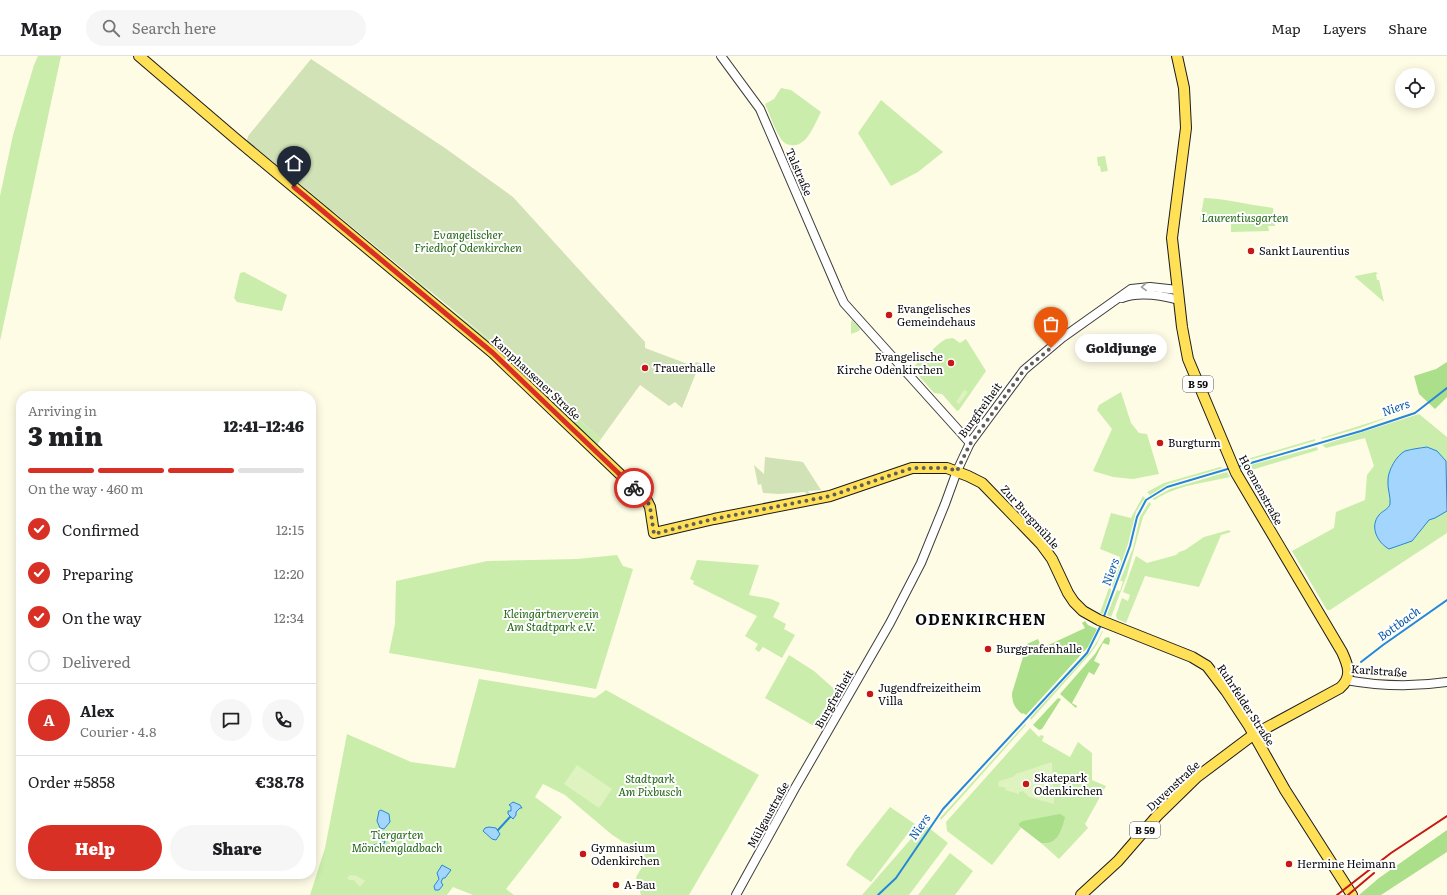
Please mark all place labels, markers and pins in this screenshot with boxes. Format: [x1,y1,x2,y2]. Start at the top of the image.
pin [277,146,311,187]
place label: Sankt Laurentius [1259,242,1349,258]
marker: Sankt Laurentius [1246,246,1256,256]
place label: Evangelisches Gemeindehaus [897,300,975,329]
pin [1034,307,1068,348]
marker: Evangelisches Gemeindehaus [884,310,894,320]
callout: Goldjunge [1075,334,1167,362]
place label: Evangelische Kirche Odenkirchen [837,348,943,377]
marker: Evangelische Kirche Odenkirchen [946,358,956,368]
place label: Trauerhalle [653,359,716,375]
marker: Trauerhalle [640,363,650,373]
place label: Burgturm [1168,434,1221,450]
marker: Burgturm [1155,438,1165,448]
place label: Burggrafenhalle [996,640,1082,656]
marker: Burggrafenhalle [983,644,993,654]
place label: Jugendfreizeitheim Villa [878,679,981,708]
marker: Jugendfreizeitheim Villa [865,689,875,699]
place label: Skatepark Odenkirchen [1034,769,1103,798]
marker: Skatepark Odenkirchen [1021,779,1031,789]
place label: Gymnasium Odenkirchen [591,839,660,868]
marker: Gymnasium Odenkirchen [578,849,588,859]
place label: Hermine Heimann [1297,855,1396,871]
marker: Hermine Heimann [1284,859,1294,869]
place label: A-Bau [624,876,656,892]
marker: A-Bau [611,880,621,890]

